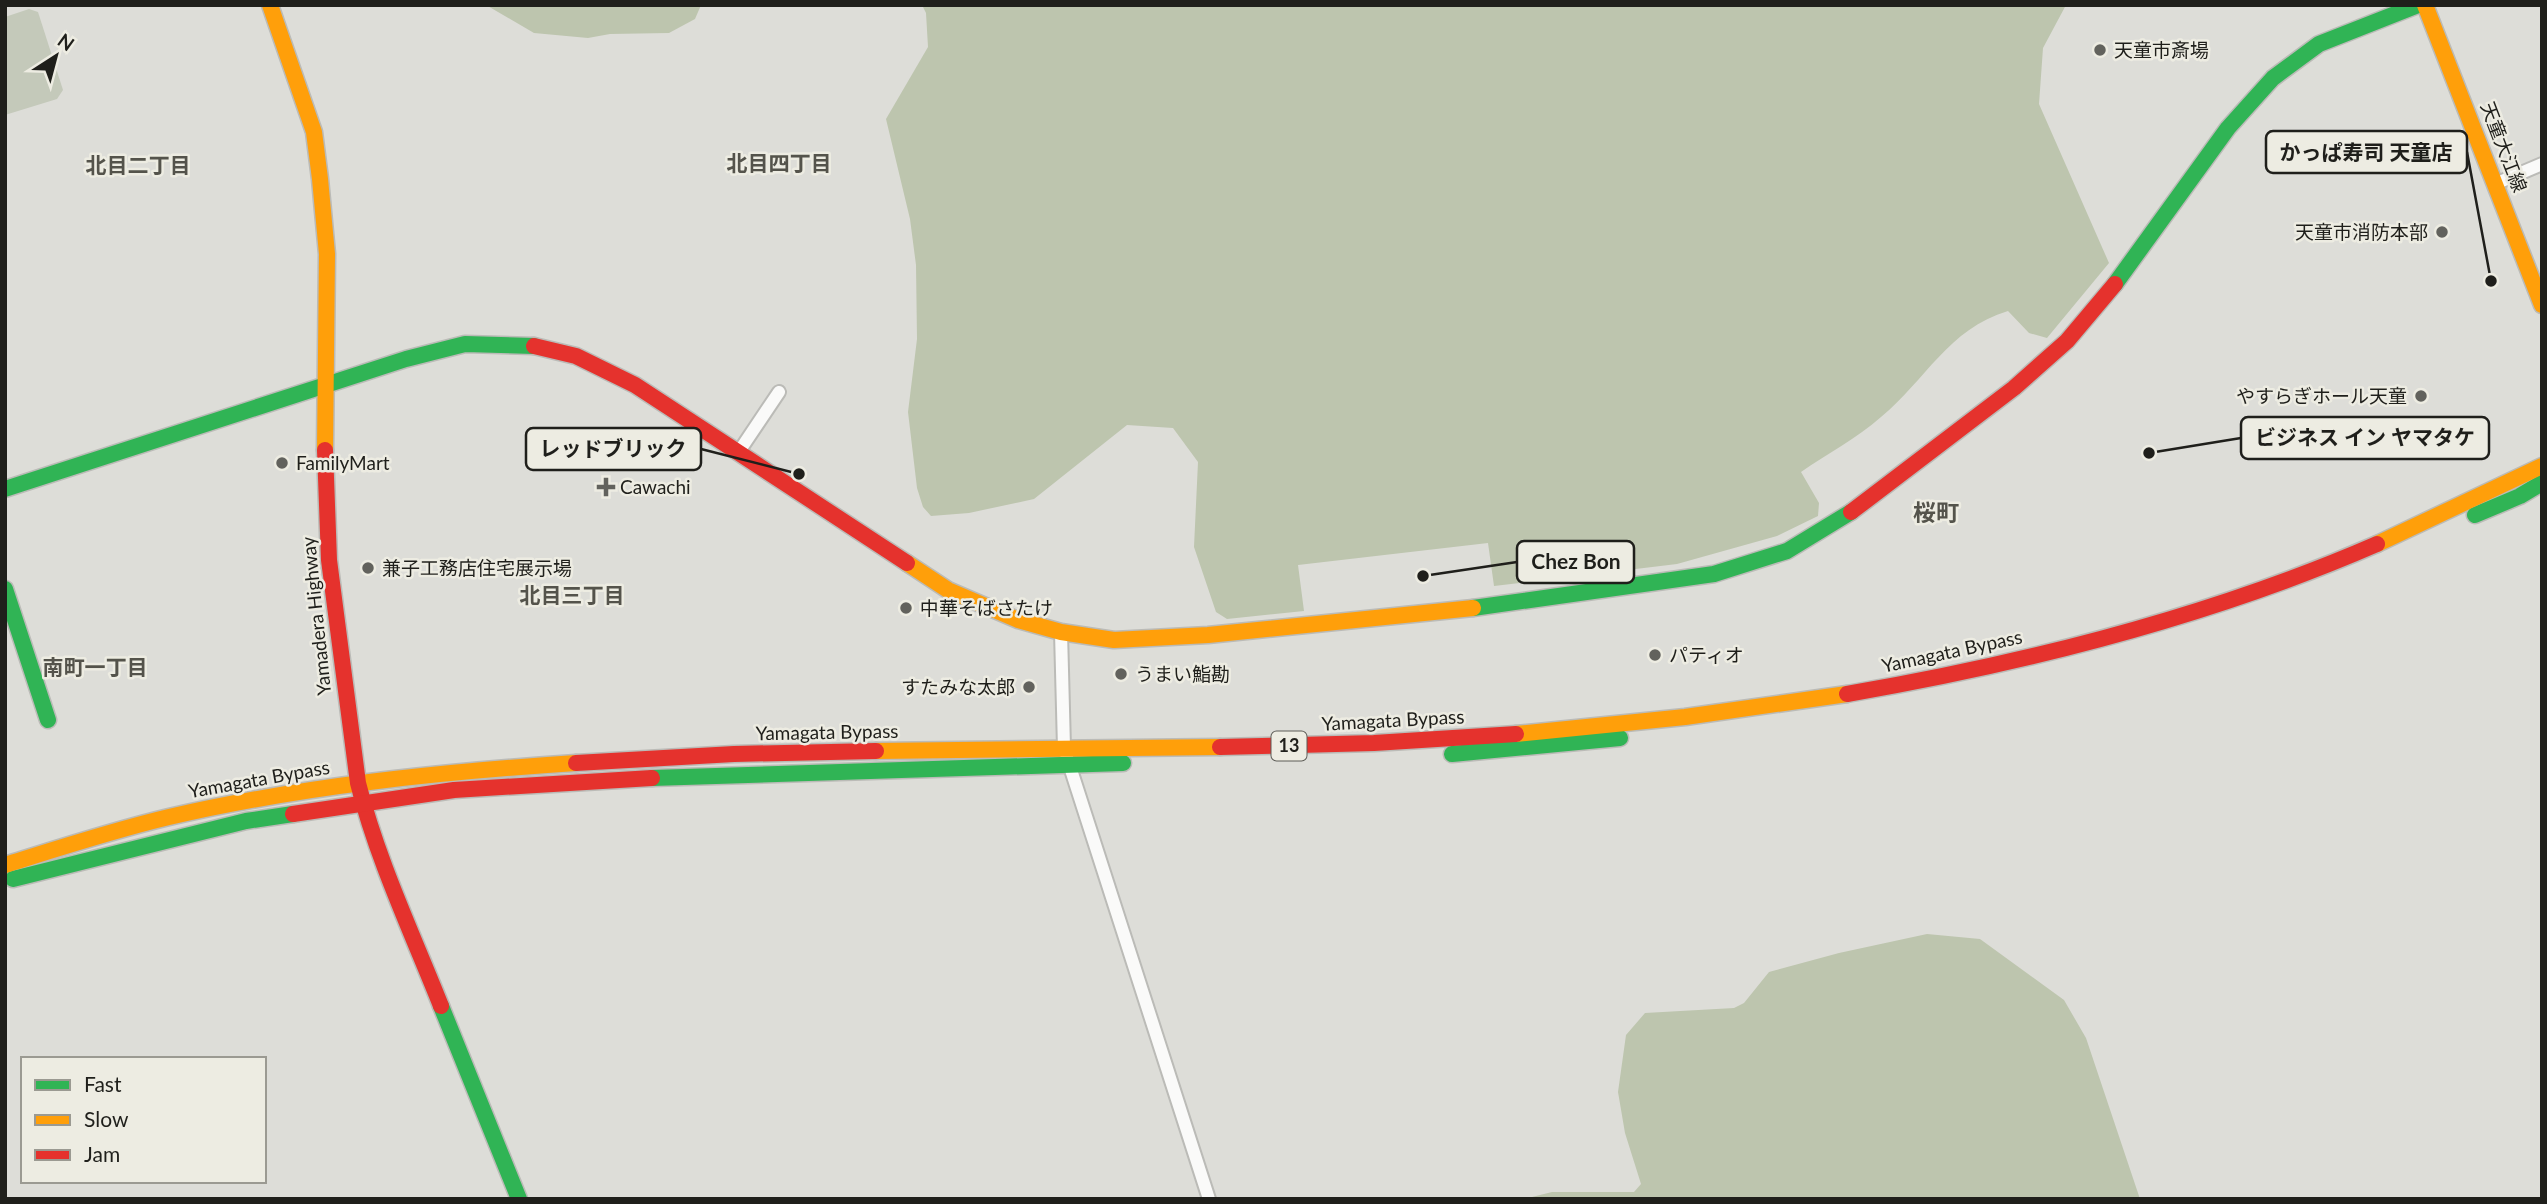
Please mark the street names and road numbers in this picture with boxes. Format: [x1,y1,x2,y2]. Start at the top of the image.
street label: 天童大江線 [2477,98,2532,195]
street label: Yamadera Highway [296,535,335,696]
street label: Yamagata Bypass [1880,624,2024,677]
street label: Yamagata Bypass [1321,704,1465,735]
street label: Yamagata Bypass [755,719,899,744]
road number: 13 [1272,732,1306,760]
street label: Yamagata Bypass [187,755,331,802]

